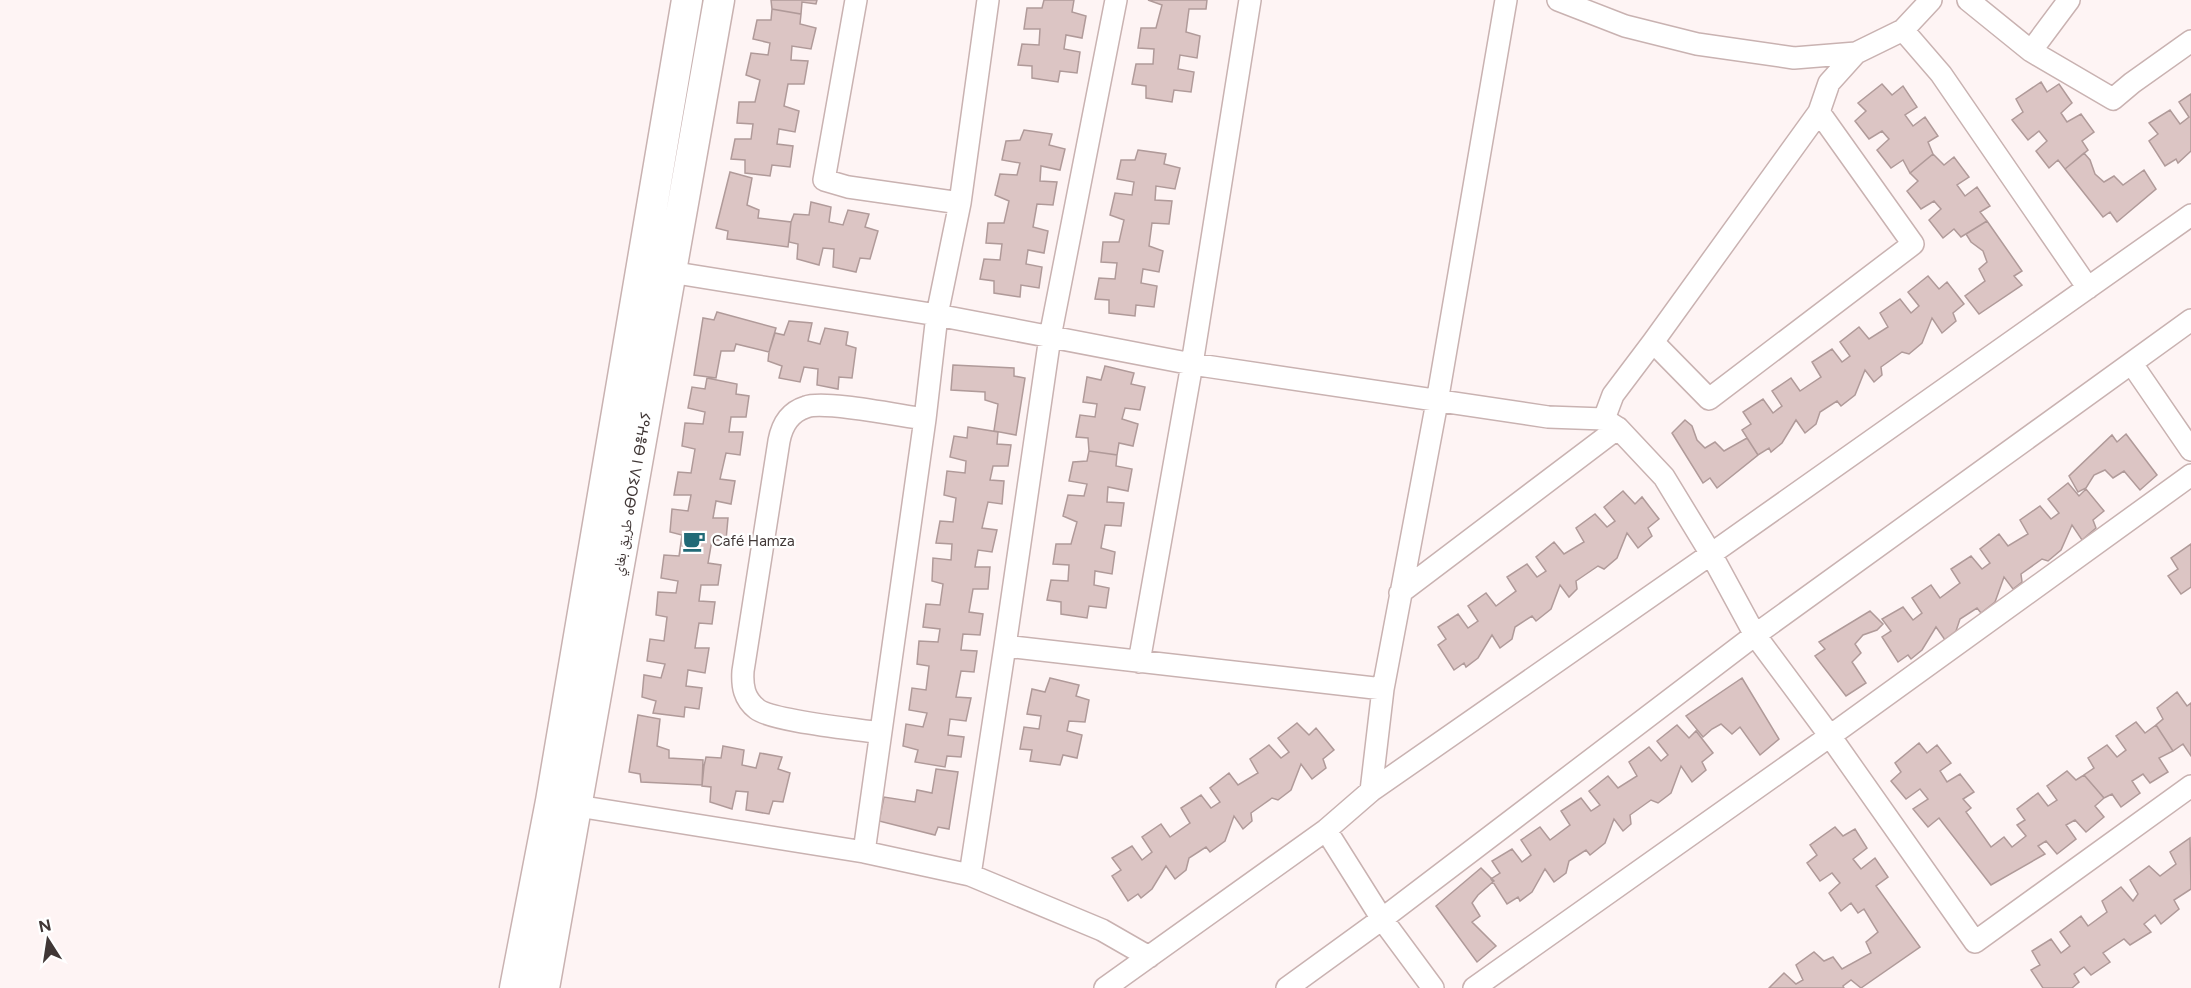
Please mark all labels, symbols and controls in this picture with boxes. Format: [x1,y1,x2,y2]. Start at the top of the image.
street label: طريق بغاي ⴰⴱⵔⵉⴷ ⵏ ⴱⴻⵖⴰⵢ [609,411,658,578]
cafe icon: Café Hamza [681,528,707,554]
place label: Café Hamza [712,532,795,550]
north arrow [18,910,78,970]
text: N [37,915,53,936]

